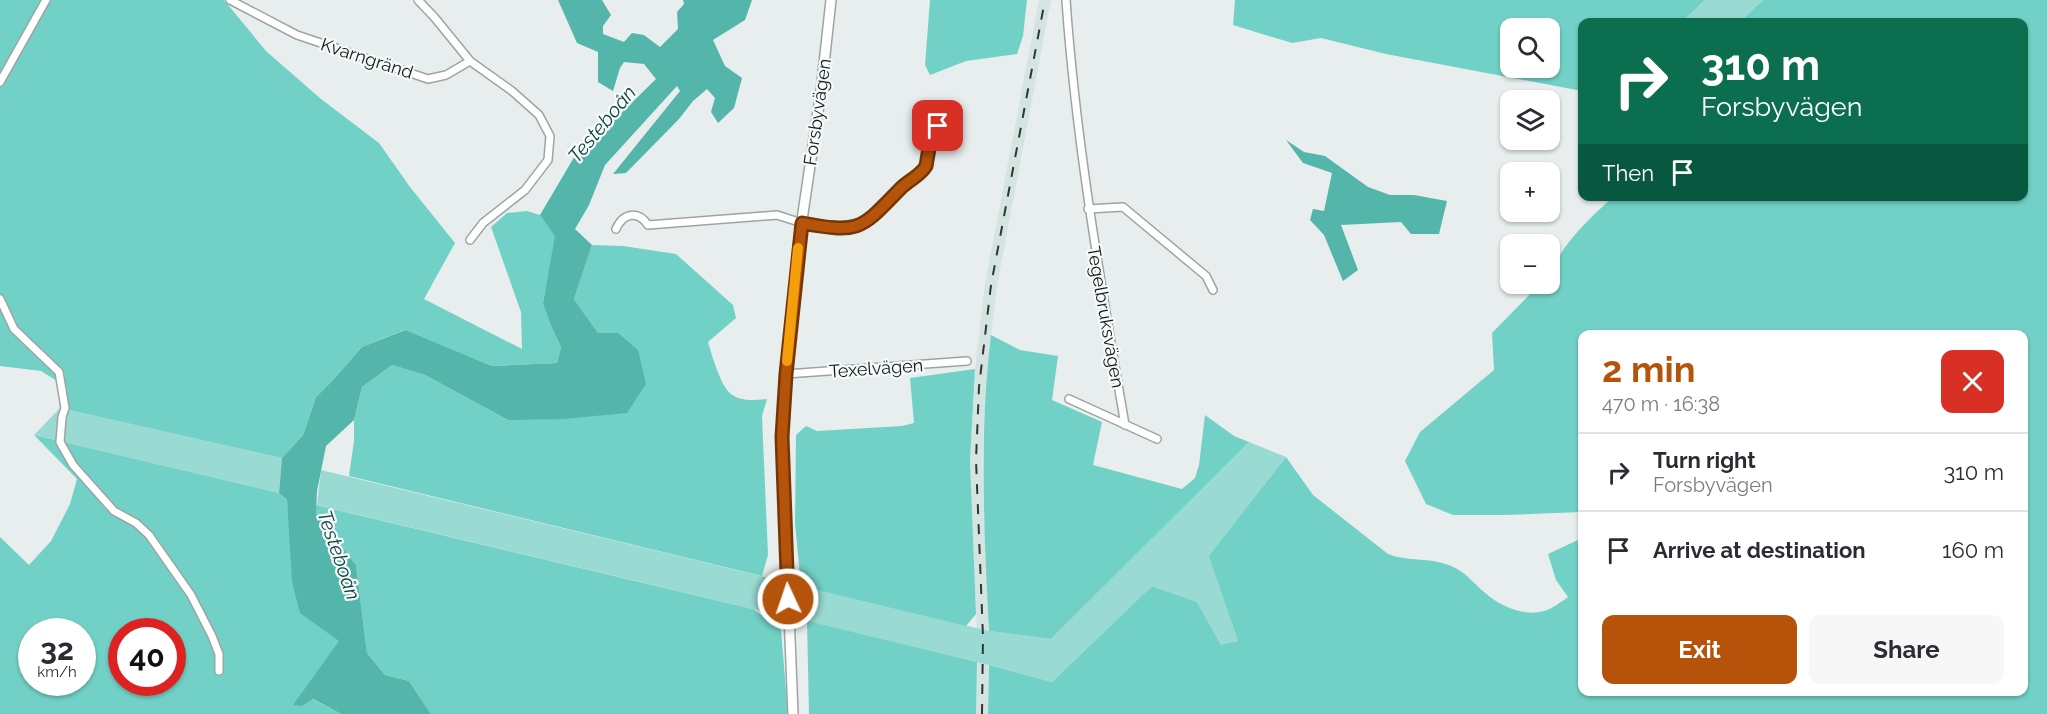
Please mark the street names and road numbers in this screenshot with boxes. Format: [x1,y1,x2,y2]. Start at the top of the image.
street label: Kvarngränd [318,33,416,83]
street label: Forsbyvägen [799,57,835,167]
street label: Tegelbruksvägen [1083,244,1129,390]
street label: Texelvägen [828,354,924,382]

